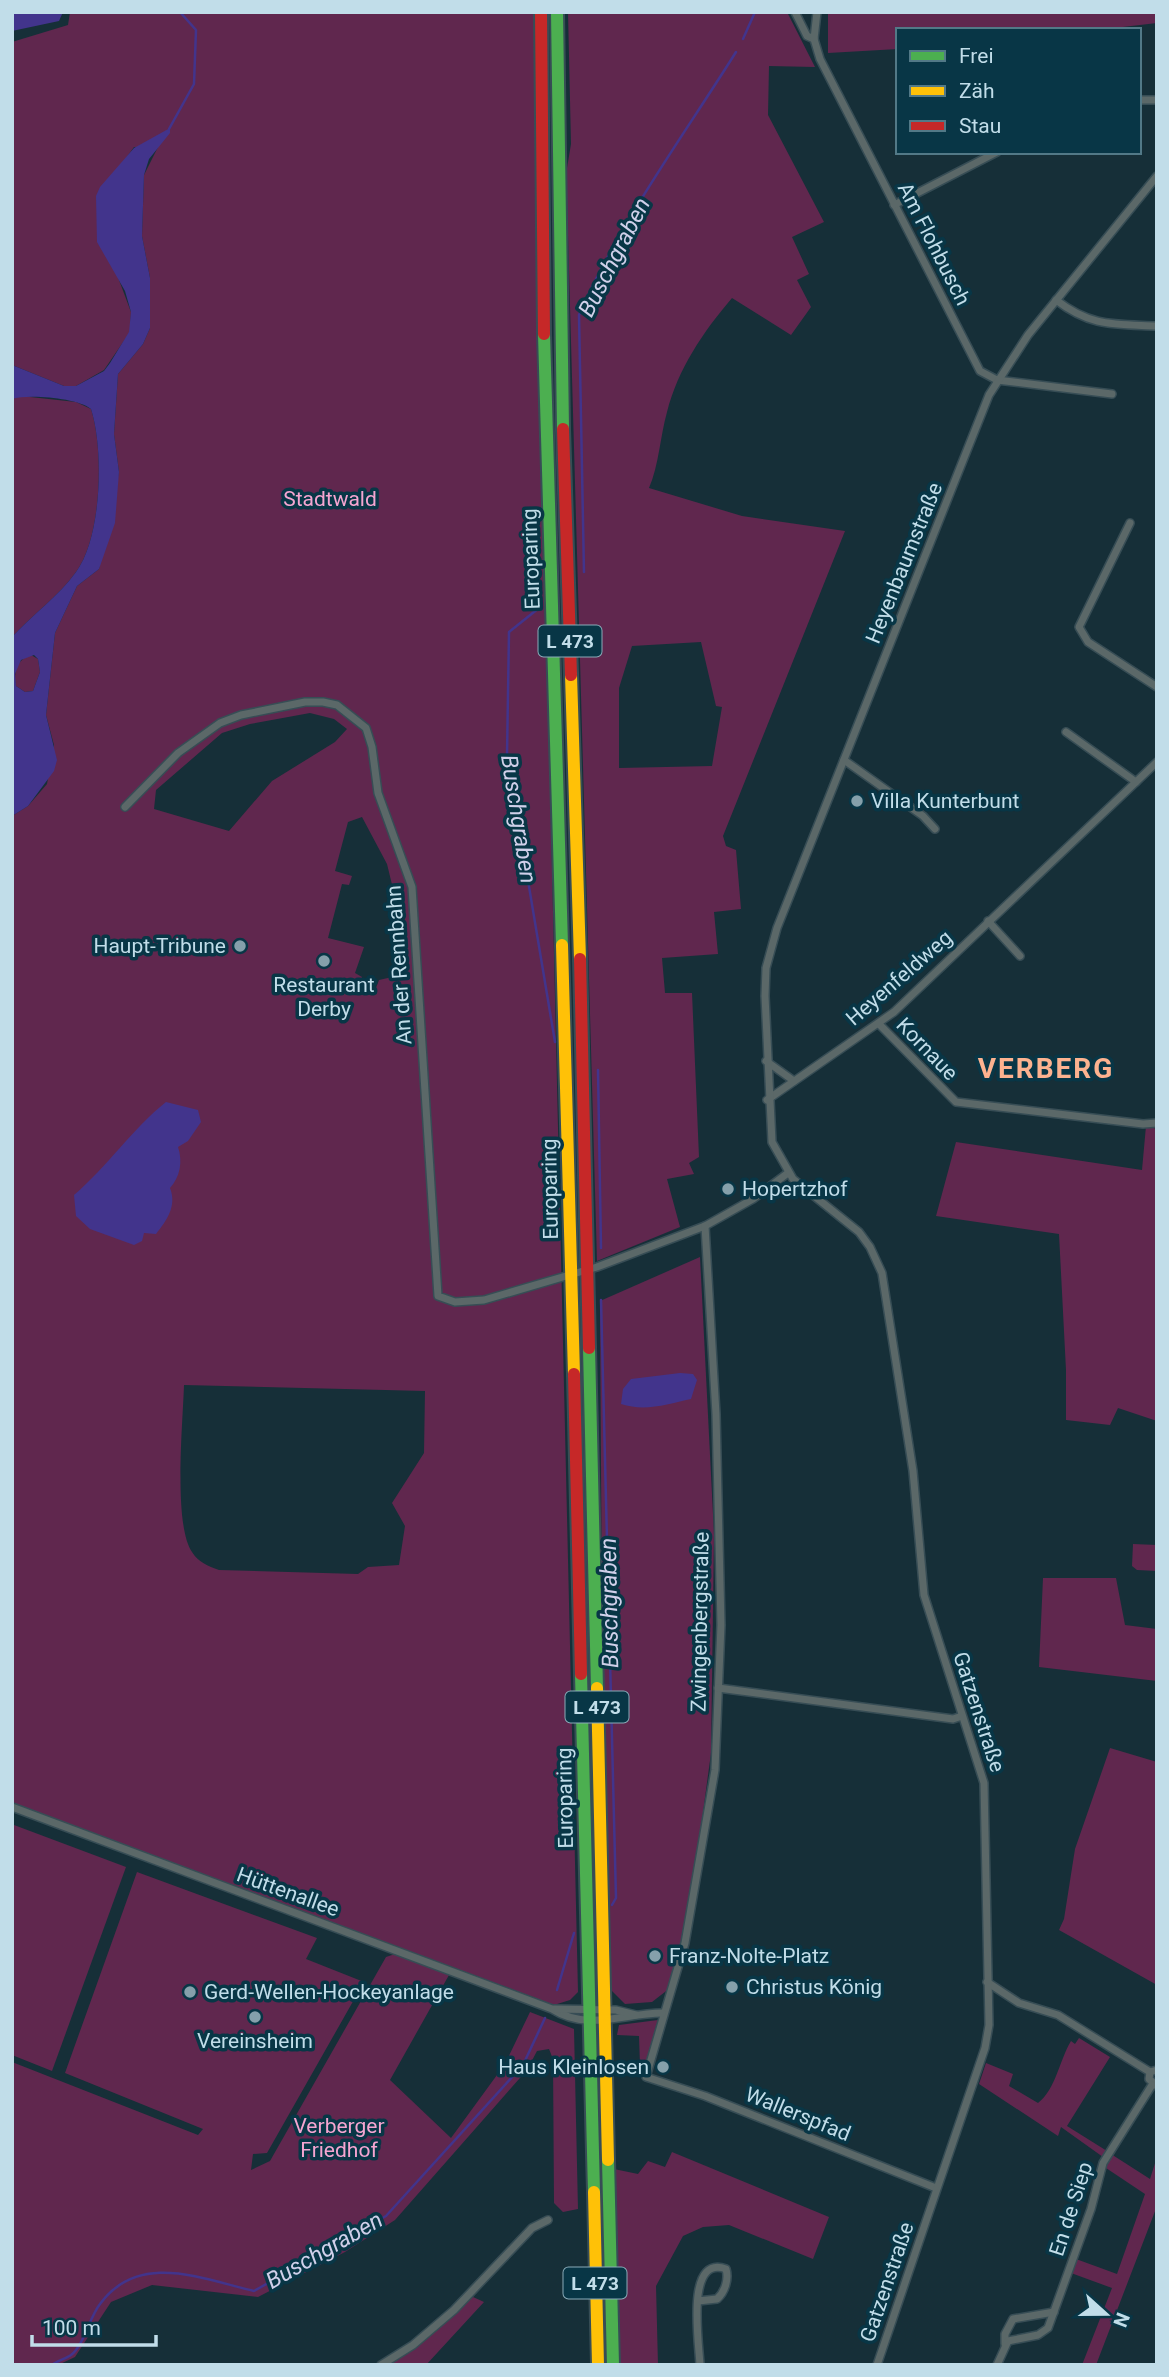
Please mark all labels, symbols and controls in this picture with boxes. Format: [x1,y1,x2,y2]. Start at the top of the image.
legend [896,28,1141,154]
text: Frei [959,44,994,68]
text: Zäh [959,79,995,103]
text: Stau [959,114,1001,138]
street label: Am Flohbusch [893,179,975,309]
water label: Buschgraben [573,193,656,321]
street label: Heyenbaumstraße [861,479,947,647]
park label: Stadtwald [283,487,377,511]
street label: Europaring [517,508,545,610]
road number: L 473 [538,626,602,656]
water label: Buschgraben [495,753,542,885]
place label: Villa Kunterbunt [871,789,1020,813]
marker: Villa Kunterbunt [849,793,865,809]
street label: An der Rennbahn [381,885,417,1045]
street label: Heyenfeldweg [841,926,957,1030]
place label: Haupt-Tribune [93,934,226,958]
marker: Haupt-Tribune [232,938,248,954]
marker: Restaurant Derby [316,953,332,969]
place label: Restaurant Derby [273,973,375,1021]
street label: Kornaue [891,1013,963,1085]
district label: VERBERG [978,1052,1114,1085]
street label: Europaring [537,1138,563,1240]
place label: Hopertzhof [742,1177,848,1201]
marker: Hopertzhof [720,1181,736,1197]
street label: Zwingenbergstraße [686,1532,714,1712]
water label: Buschgraben [595,1538,624,1668]
street label: Gatzenstraße [948,1649,1010,1775]
road number: L 473 [566,1692,628,1722]
street label: Europaring [552,1747,578,1849]
street label: Hüttenallee [234,1862,342,1922]
place label: Franz-Nolte-Platz [669,1944,829,1968]
marker: Franz-Nolte-Platz [647,1948,663,1964]
place label: Christus König [746,1975,882,1999]
marker: Christus König [724,1979,740,1995]
place label: Gerd-Wellen-Hockeyanlage [204,1980,454,2004]
marker: Gerd-Wellen-Hockeyanlage [182,1984,198,2000]
marker: Vereinsheim [247,2009,263,2025]
place label: Vereinsheim [197,2029,313,2053]
place label: Haus Kleinlosen [498,2055,649,2079]
marker: Haus Kleinlosen [655,2059,671,2075]
street label: Wallerspfad [742,2082,854,2146]
park label: Verberger Friedhof [293,2114,385,2162]
street label: En de Siep [1045,2159,1097,2259]
water label: Buschgraben [261,2206,387,2295]
street label: Gatzenstraße [855,2219,919,2345]
road number: L 473 [564,2268,626,2298]
north arrow [1071,2279,1141,2349]
scale bar [32,2304,156,2348]
text: N [1108,2310,1135,2330]
text: 100 m [42,2316,101,2340]

